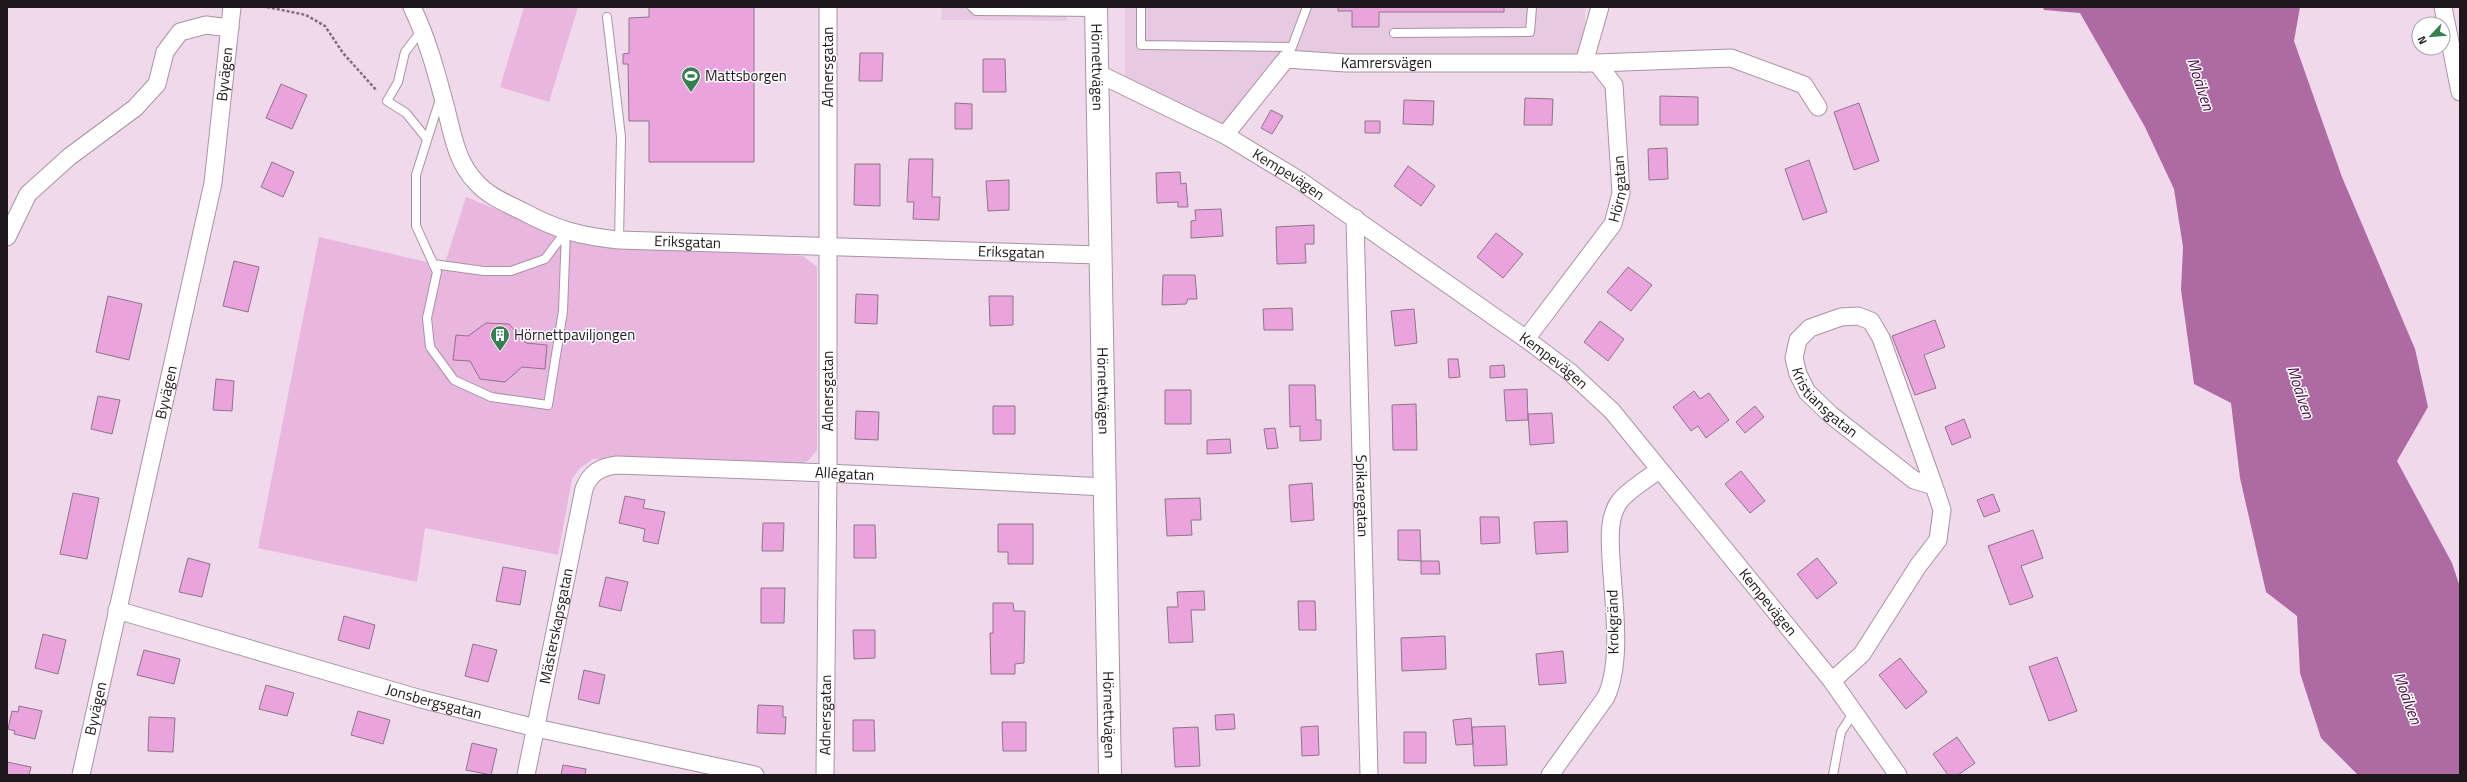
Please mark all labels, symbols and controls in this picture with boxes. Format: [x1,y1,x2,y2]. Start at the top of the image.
north arrow [2411,16,2451,56]
street label: Hörnettvägen [1085,23,1110,111]
street label: Adnersgatan [816,27,839,107]
text: N [2413,33,2431,47]
street label: Byvägen [210,46,239,102]
street label: Kamrersvägen [1340,51,1432,74]
water label: Moälven [2181,55,2221,114]
place label: Mattsborgen [705,64,787,87]
sports icon: Mattsborgen [680,65,702,93]
street label: Kempevägen [1248,142,1330,206]
street label: Hörngatan [1602,155,1632,225]
street label: Eriksgatan [654,229,721,254]
street label: Eriksgatan [978,239,1045,264]
place label: Hörnettpaviljongen [514,323,635,346]
building icon: Hörnettpaviljongen [489,324,511,352]
street label: Kempevägen [1515,326,1593,394]
street label: Hörnettvägen [1091,347,1116,435]
street label: Adnersgatan [816,351,839,431]
street label: Byvägen [149,363,183,421]
water label: Moälven [2281,363,2321,422]
street label: Kristiansgatan [1786,365,1863,443]
street label: Spikaregatan [1350,454,1375,538]
street label: Allégatan [814,461,875,486]
street label: Kempevägen [1733,563,1803,641]
street label: Mästerskapsgatan [533,566,579,686]
street label: Krokgränd [1600,589,1625,655]
water label: Moälven [2387,668,2429,729]
street label: Hörnettvägen [1097,671,1122,759]
street label: Adnersgatan [813,675,837,755]
street label: Jonsbergsgatan [383,677,485,725]
street label: Byvägen [78,679,112,738]

